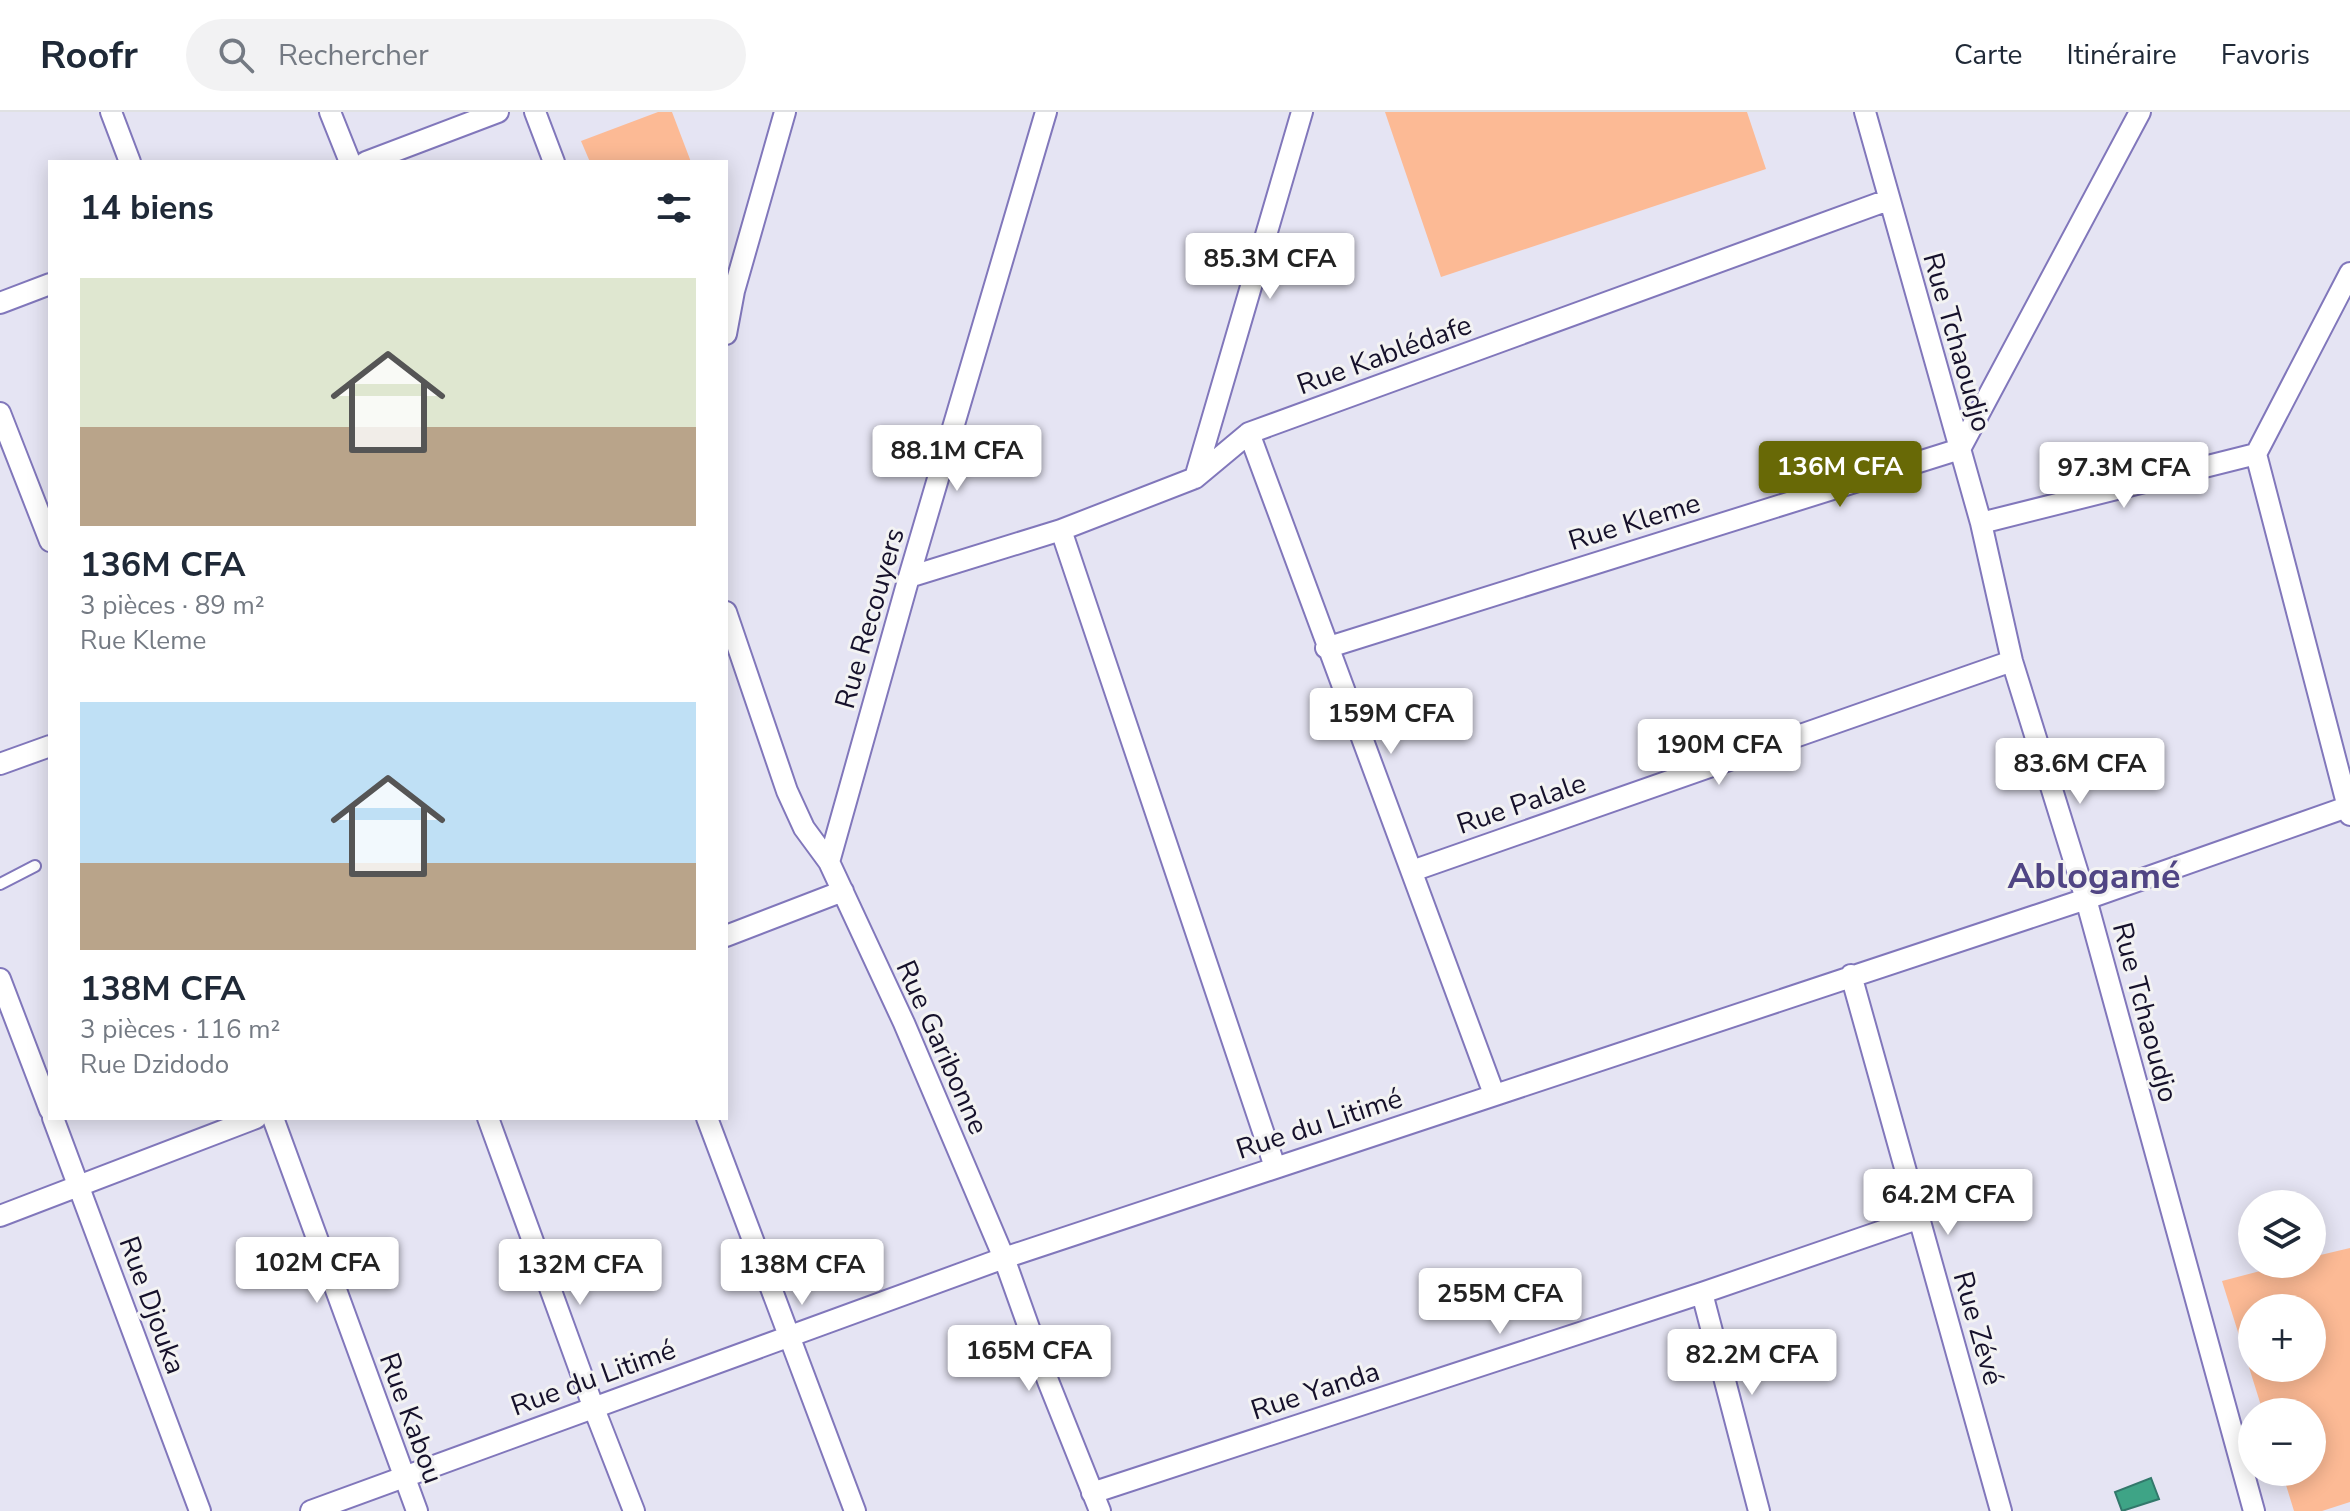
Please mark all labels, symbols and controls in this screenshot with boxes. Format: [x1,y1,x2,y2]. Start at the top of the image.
search box [186,19,746,91]
text: Roofr [40,30,138,81]
icon: search [214,33,258,77]
text: Rechercher [278,35,429,76]
text: Carte [1954,36,2023,74]
text: Itinéraire [2067,36,2177,74]
text: Favoris [2221,36,2310,74]
text: 14 biens [80,185,214,231]
icon: filters [652,186,696,230]
pin: 85.3M CFA [1178,233,1362,301]
text: 85.3M CFA [1203,241,1337,276]
street label: Rue Tchaoudjo [1913,248,2001,436]
street label: Rue Kablédafe [1292,306,1477,404]
icon: home [316,330,460,474]
pin: 88.1M CFA [865,425,1049,493]
text: 88.1M CFA [890,433,1024,468]
pin: 136M CFA [1757,441,1923,509]
pin: 97.3M CFA [2032,442,2216,510]
text: 136M CFA [1777,449,1903,484]
text: 97.3M CFA [2057,450,2191,485]
street label: Rue Kleme [1564,484,1705,560]
street label: Rue Recouyers [826,524,914,713]
text: 136M CFA [80,542,246,588]
text: 3 pièces · 89 m² [80,588,265,623]
text: Rue Kleme [80,623,206,658]
pin: 159M CFA [1308,688,1474,756]
text: 159M CFA [1328,696,1454,731]
pin: 190M CFA [1636,719,1802,787]
text: 190M CFA [1656,727,1782,762]
pin: 83.6M CFA [1988,738,2172,806]
text: 83.6M CFA [2013,746,2147,781]
icon: home [316,754,460,898]
street label: Rue Palale [1452,764,1591,844]
district label: Ablogamé [2008,852,2180,901]
street label: Rue Tchaoudjo [2103,918,2187,1106]
street label: Rue Garibonne [887,954,997,1140]
text: 138M CFA [80,966,246,1012]
text: 3 pièces · 116 m² [80,1012,280,1047]
text: Rue Dzidodo [80,1047,229,1082]
street label: Rue du Litimé [1231,1079,1407,1169]
pin: 64.2M CFA [1856,1169,2040,1237]
text: 64.2M CFA [1881,1177,2015,1212]
map controls [2238,1190,2326,1486]
button: layers [2238,1190,2326,1278]
street label: Rue Djouka [110,1231,195,1379]
pin: 102M CFA [234,1237,400,1305]
pin: 132M CFA [497,1239,663,1307]
pin: 138M CFA [719,1239,885,1307]
text: 102M CFA [254,1245,380,1280]
text: 132M CFA [517,1247,643,1282]
text: 138M CFA [739,1247,865,1282]
street label: Rue Zévé [1944,1267,2012,1389]
pin: 255M CFA [1417,1268,1583,1336]
text: 255M CFA [1437,1276,1563,1311]
button: + [2238,1294,2326,1382]
pin: 165M CFA [946,1325,1112,1393]
pin: 82.2M CFA [1660,1329,1844,1397]
street label: Rue du Litimé [506,1331,681,1425]
text: 165M CFA [966,1333,1092,1368]
text: 82.2M CFA [1685,1337,1819,1372]
street label: Rue Kabou [370,1348,452,1489]
street label: Rue Yanda [1246,1352,1384,1430]
button: − [2238,1398,2326,1486]

